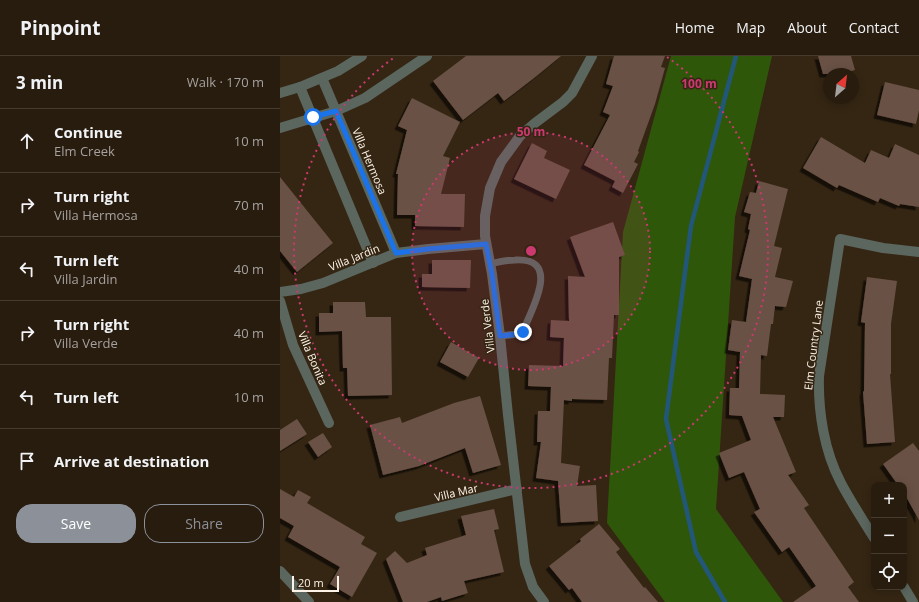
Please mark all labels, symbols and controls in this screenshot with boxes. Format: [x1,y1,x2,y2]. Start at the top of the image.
text: Pinpoint [20,15,101,41]
text: Home [675,18,714,37]
text: Map [736,18,765,37]
text: About [787,18,827,37]
text: Contact [849,18,899,37]
north arrow [823,68,859,104]
text: 3 min [16,71,63,94]
text: Walk · 170 m [187,73,264,91]
text: 100 m [681,75,717,92]
route start [304,108,322,126]
text: Continue [54,122,122,142]
text: 50 m [517,123,545,140]
street label: Villa Hermosa [349,125,391,197]
icon: ahead [16,130,38,152]
text: 10 m [234,132,264,150]
text: Elm Creek [54,142,115,160]
text: Turn right [54,186,129,206]
icon: right [16,194,38,216]
text: 70 m [234,196,264,214]
text: Villa Hermosa [54,206,138,224]
street label: Villa Jardin [326,240,382,274]
centre of rings [524,244,538,258]
text: Turn left [54,250,119,270]
icon: left [16,258,38,280]
text: 40 m [234,260,264,278]
text: Villa Jardin [54,270,117,288]
street label: Villa Verde [476,298,498,354]
street label: Elm Country Lane [800,299,826,391]
text: Turn right [54,314,129,334]
icon: right [16,322,38,344]
route end [514,323,532,341]
text: 40 m [234,324,264,342]
street label: Villa Bonita [295,329,331,387]
text: Villa Verde [54,334,118,352]
icon: left [16,386,38,408]
text: Turn left [54,387,119,407]
text: 10 m [234,388,264,406]
icon: arrive [16,450,38,472]
text: Arrive at destination [54,451,209,471]
street label: Villa Mar [433,480,480,504]
map controls [871,482,907,590]
button: + [871,482,907,518]
button: Save [16,504,136,543]
button: Share [144,504,264,543]
button: − [871,518,907,554]
button: locate [871,554,907,590]
scale bar [292,574,339,593]
text: 20 m [298,575,324,590]

